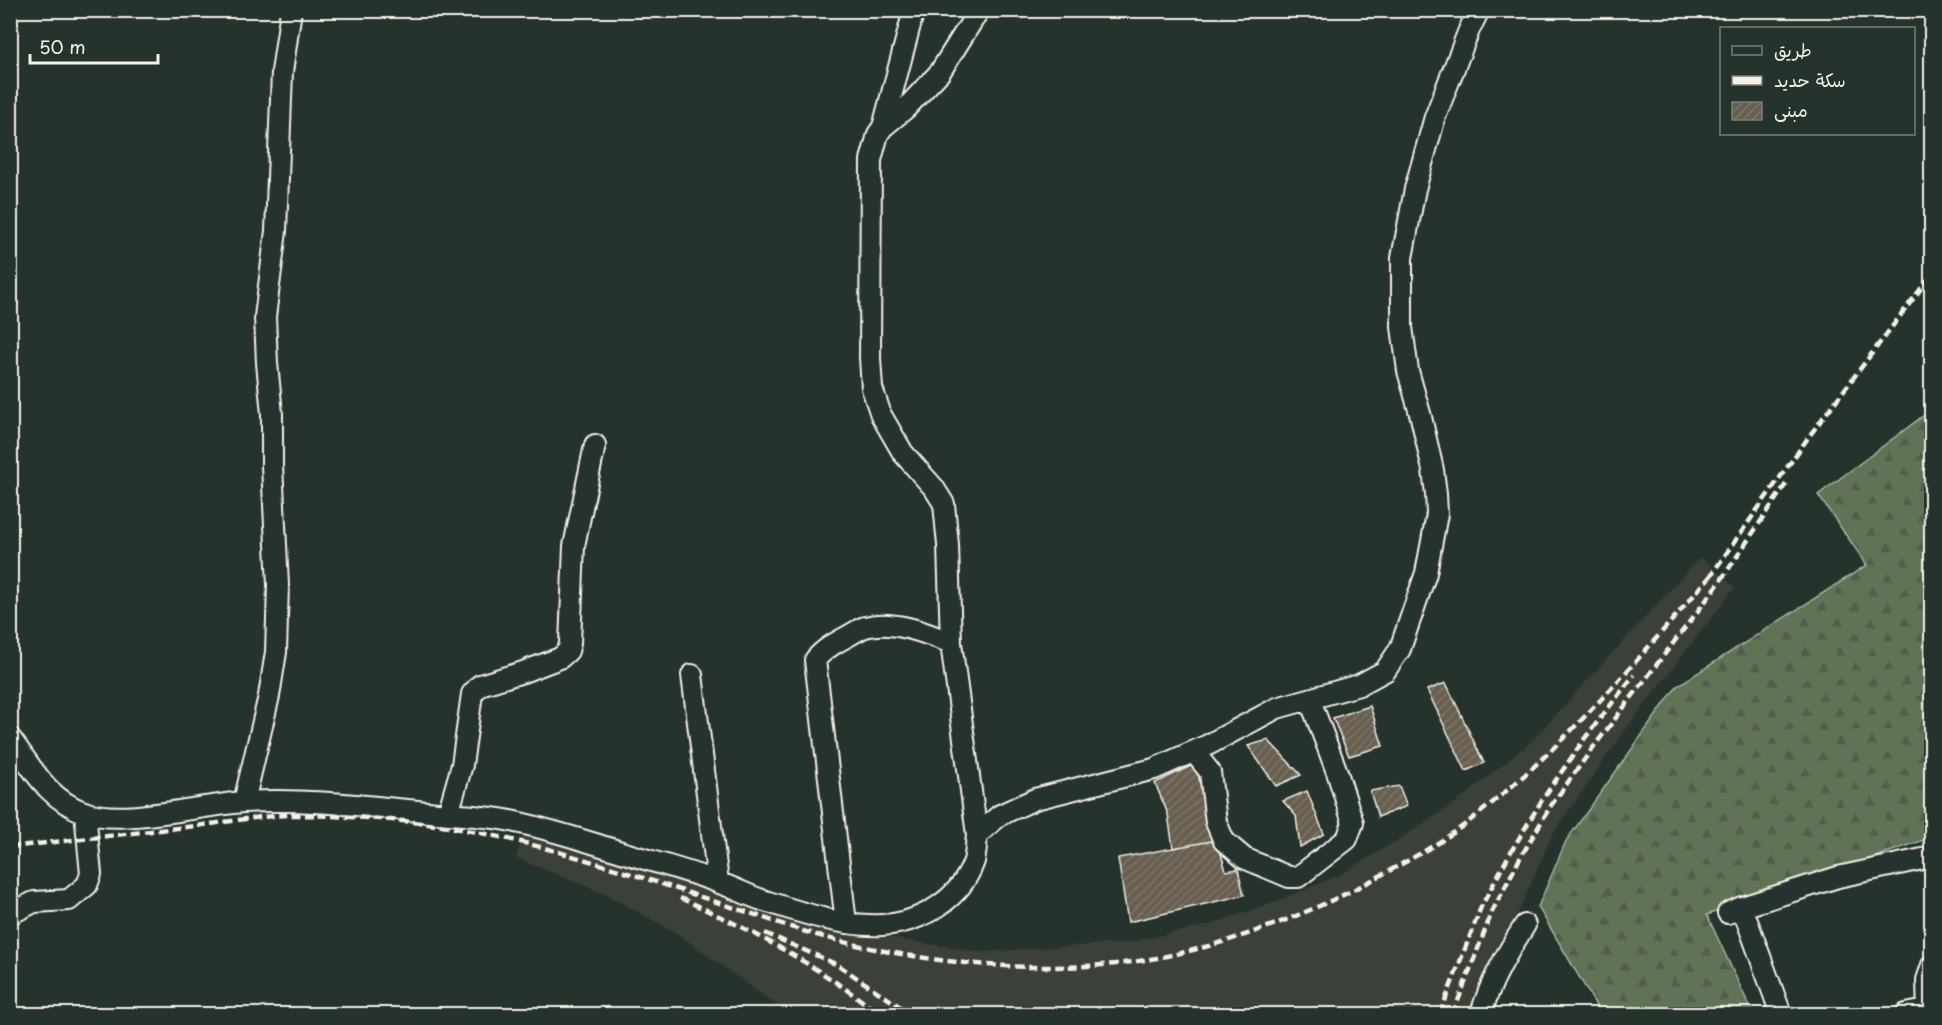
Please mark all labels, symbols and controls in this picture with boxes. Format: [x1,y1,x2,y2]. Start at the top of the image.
scale bar [30,27,158,65]
legend [1720,27,1915,135]
text: 50 m [39,33,86,60]
text: طريق [1774,36,1812,63]
text: سكة حديد [1774,66,1846,93]
text: مبنى [1774,96,1808,123]

